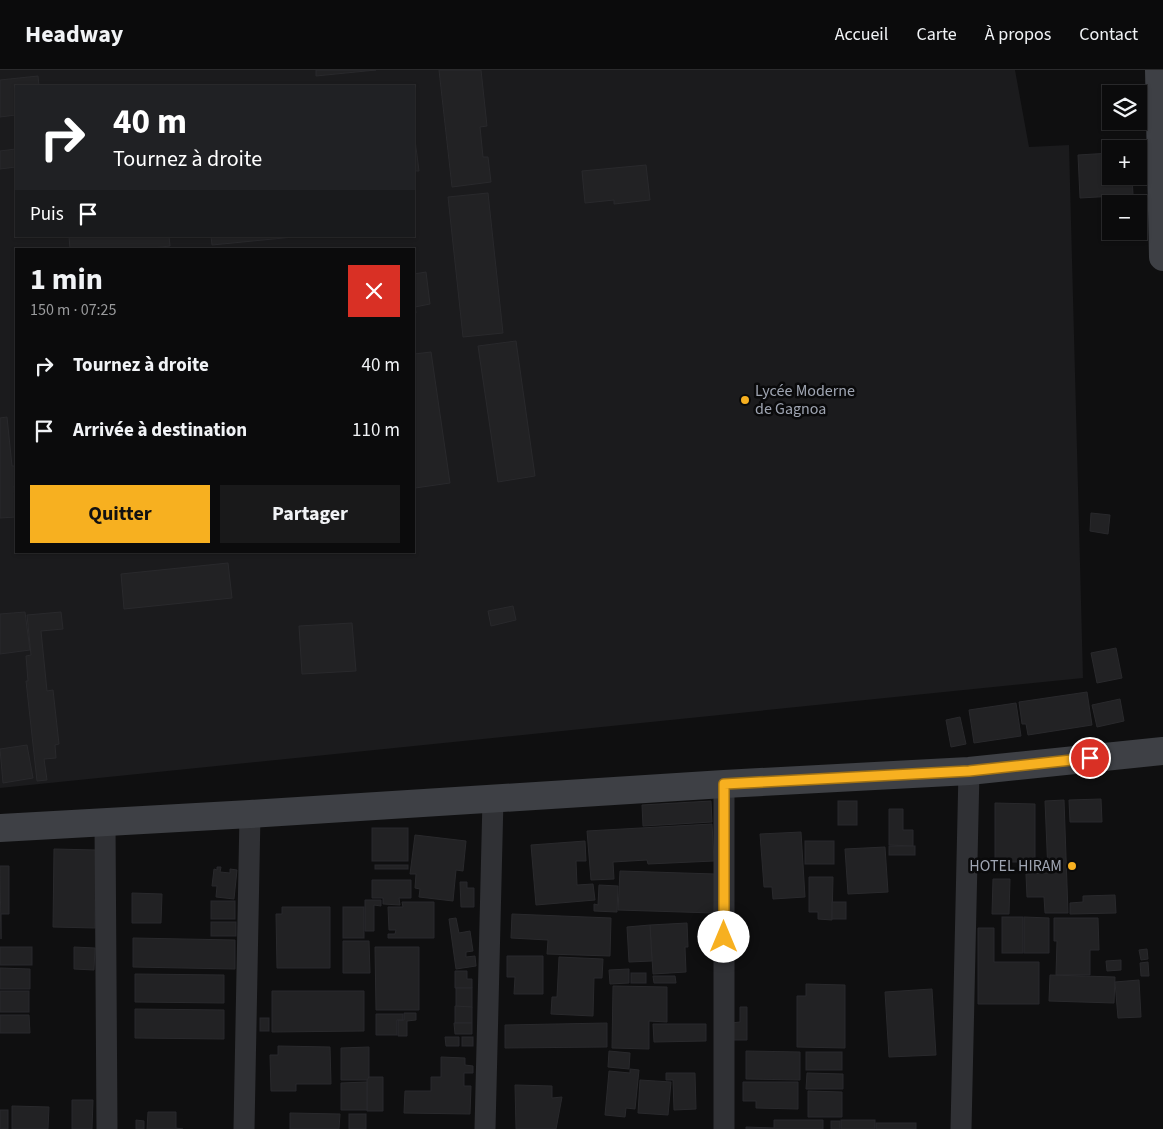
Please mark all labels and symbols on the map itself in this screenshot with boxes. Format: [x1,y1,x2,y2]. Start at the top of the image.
place label: Lycée Moderne de Gagnoa [755,380,855,420]
marker: Lycée Moderne de Gagnoa [739,394,751,406]
pin [1069,737,1111,779]
place label: HOTEL HIRAM [969,855,1062,877]
marker: HOTEL HIRAM [1066,860,1078,872]
position arrow [697,910,749,962]

